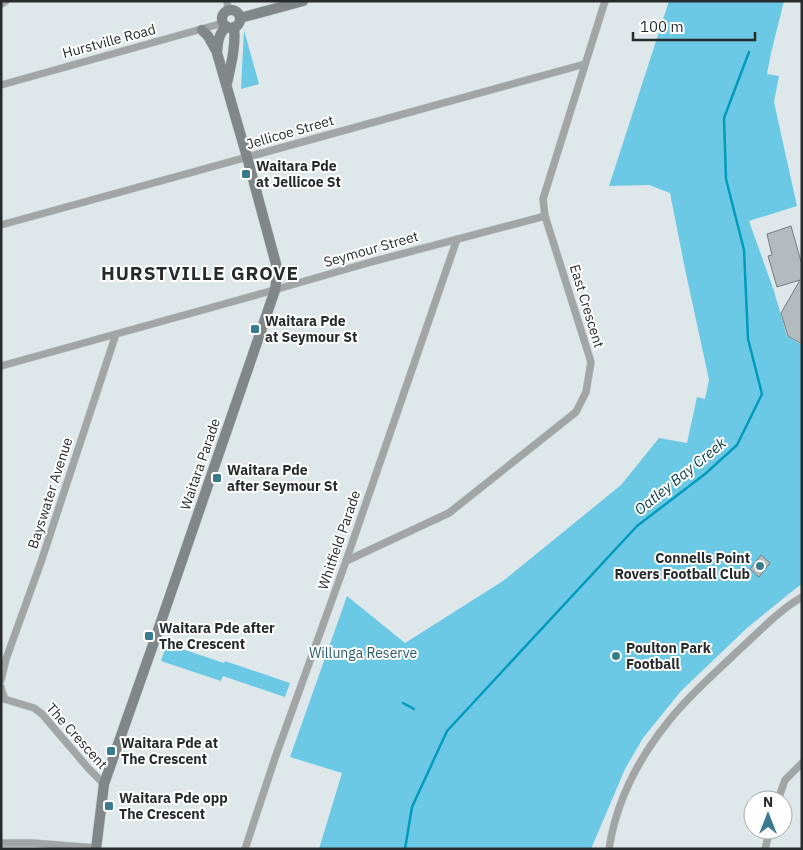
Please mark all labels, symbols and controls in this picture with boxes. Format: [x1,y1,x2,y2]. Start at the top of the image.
scale bar [633,10,756,42]
text: 100 m [640,17,684,36]
street label: Hurstville Road [60,20,158,62]
street label: Jellicoe Street [244,111,336,153]
place label: Waitara Pde at Jellicoe St [256,157,341,191]
marker: Waitara Pde at Jellicoe St [240,168,252,180]
street label: Seymour Street [322,227,420,271]
district label: HURSTVILLE GROVE [101,261,299,285]
street label: East Crescent [566,262,608,350]
place label: Waitara Pde at Seymour St [265,312,357,346]
marker: Waitara Pde at Seymour St [249,323,261,335]
street label: Waitara Parade [176,416,224,512]
water label: Oatley Bay Creek [630,433,730,519]
street label: Bayswater Avenue [24,435,77,551]
place label: Waitara Pde after Seymour St [227,461,338,495]
marker: Waitara Pde after Seymour St [211,472,223,484]
street label: Whitfield Parade [314,488,364,592]
place label: Connells Point Rovers Football Club [615,549,750,583]
marker: Connells Point Rovers Football Club [754,560,766,572]
place label: Waitara Pde after The Crescent [159,619,275,653]
marker: Waitara Pde after The Crescent [143,630,155,642]
place label: Poulton Park Football [626,639,712,673]
park label: Willunga Reserve [309,644,417,662]
marker: Poulton Park Football [610,650,622,662]
street label: The Crescent [43,699,111,773]
place label: Waitara Pde at The Crescent [121,734,218,768]
marker: Waitara Pde at The Crescent [105,745,117,757]
place label: Waitara Pde opp The Crescent [119,789,228,823]
north arrow [743,790,793,840]
text: N [763,793,773,811]
marker: Waitara Pde opp The Crescent [103,800,115,812]

